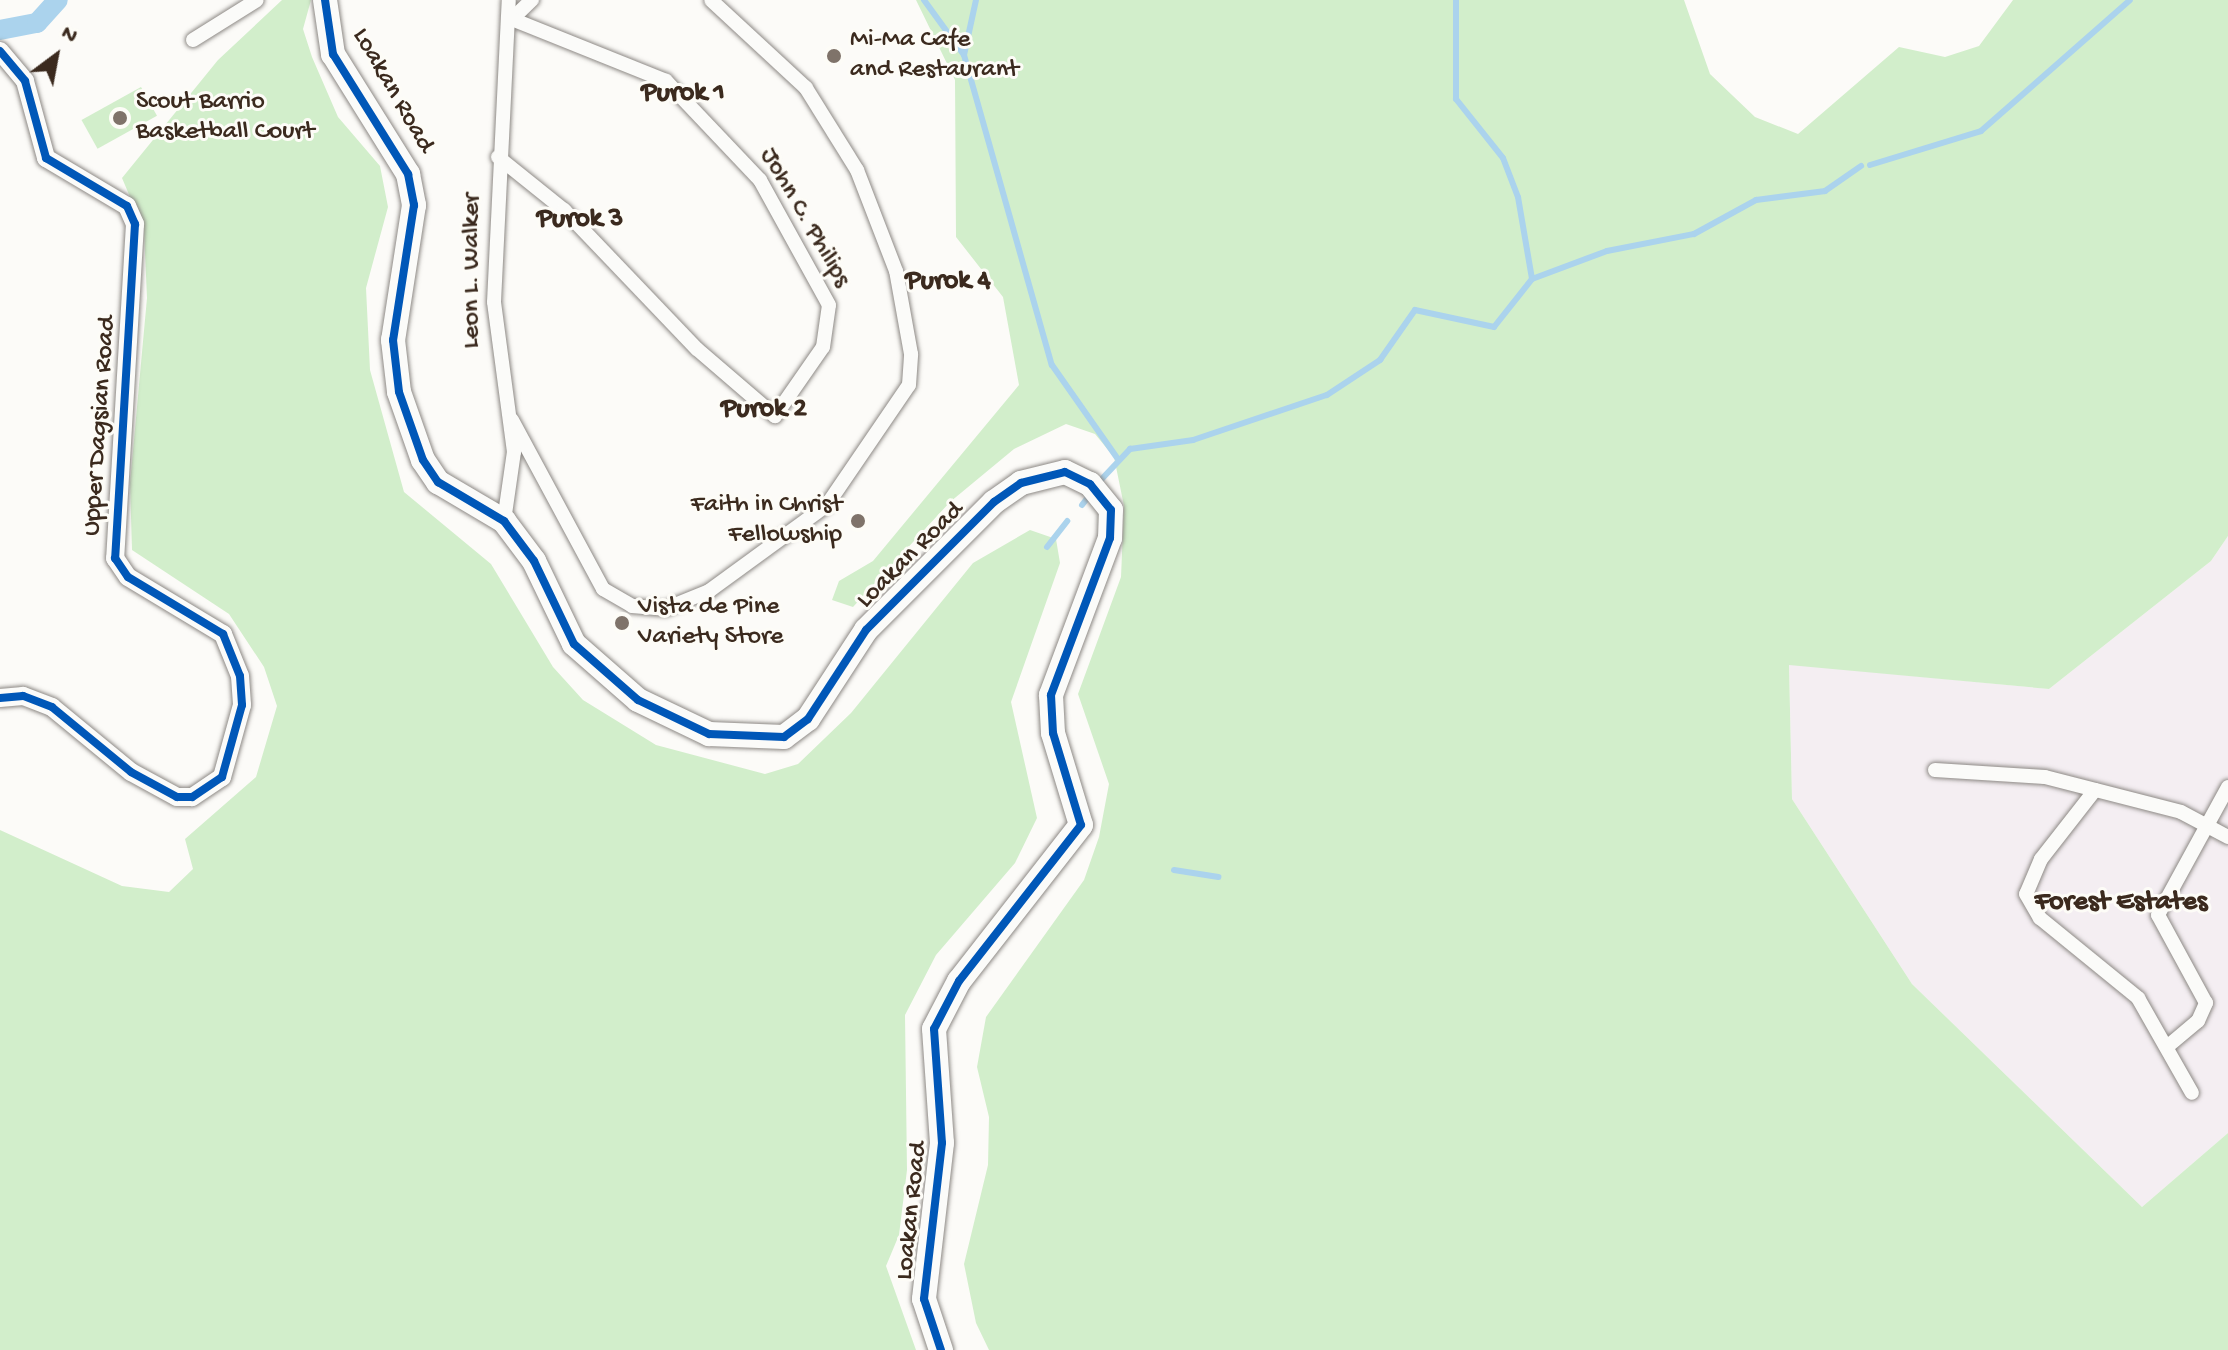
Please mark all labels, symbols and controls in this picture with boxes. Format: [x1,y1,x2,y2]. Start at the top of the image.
north arrow [16,16,96,96]
text: N [56,21,82,50]
street label: Loakan Road [344,23,440,159]
place label: Mi-Ma Cafe and Restaurant [850,25,1019,86]
marker: Mi-Ma Cafe and Restaurant [825,47,843,65]
district label: Purok 1 [641,77,725,111]
place label: Scout Barrio Basketball Court [136,87,314,148]
marker: Scout Barrio Basketball Court [111,109,129,127]
street label: John C. Philips [752,143,856,293]
street label: Leon L. Walker [457,193,489,349]
district label: Purok 3 [537,203,623,237]
district label: Purok 4 [905,265,991,299]
street label: Upper Dagsian Road [78,315,124,537]
district label: Purok 2 [721,393,807,427]
place label: Faith in Christ Fellowship [691,490,842,552]
street label: Loakan Road [851,496,971,616]
marker: Faith in Christ Fellowship [849,512,867,530]
place label: Vista de Pine Variety Store [638,592,784,654]
marker: Vista de Pine Variety Store [613,614,631,632]
district label: Forest Estates [2035,886,2207,920]
street label: Loakan Road [890,1140,936,1282]

